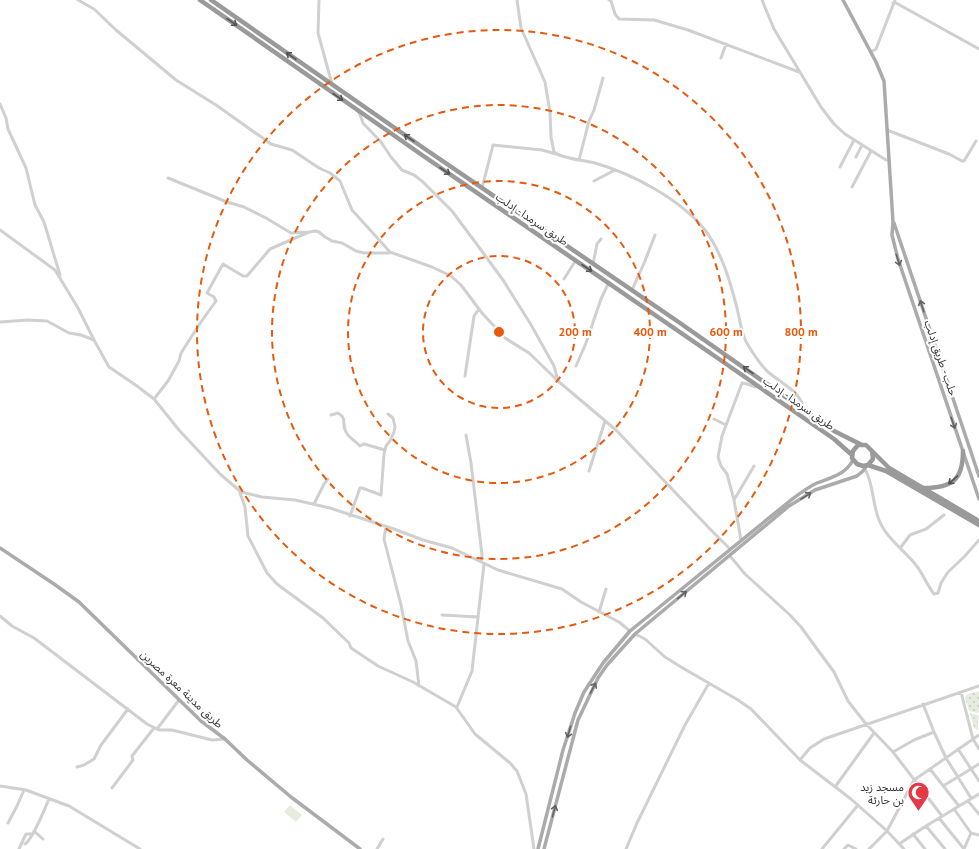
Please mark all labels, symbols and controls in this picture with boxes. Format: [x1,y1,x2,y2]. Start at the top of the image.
one-way arrow [226,18,237,26]
one-way arrow [286,52,297,61]
one-way arrow [333,93,344,101]
one-way arrow [404,134,415,142]
one-way arrow [439,167,450,175]
street label: طريق سرمدا - إدلب [493,190,571,249]
one-way arrow [895,253,902,266]
one-way arrow [582,264,593,272]
one-way arrow [918,300,925,313]
street label: حلب - طريق إدلب [921,318,961,399]
text: 200 m [558,324,592,339]
text: 400 m [633,324,667,339]
text: 600 m [709,324,743,339]
text: 800 m [784,324,818,339]
centre of rings [492,325,506,339]
one-way arrow [742,366,753,374]
street label: طريق سرمدا - إدلب [760,373,837,434]
one-way arrow [950,416,957,429]
one-way arrow [948,476,958,485]
one-way arrow [800,492,811,500]
one-way arrow [677,590,688,599]
street label: طريق مدينة معرة مصرين [138,647,226,731]
one-way arrow [590,682,597,694]
one-way arrow [565,726,572,739]
place label: مسجد زيد بن حارثة [860,780,904,807]
mosque icon: مسجد زيد بن حارثة [906,780,932,813]
one-way arrow [551,805,558,818]

